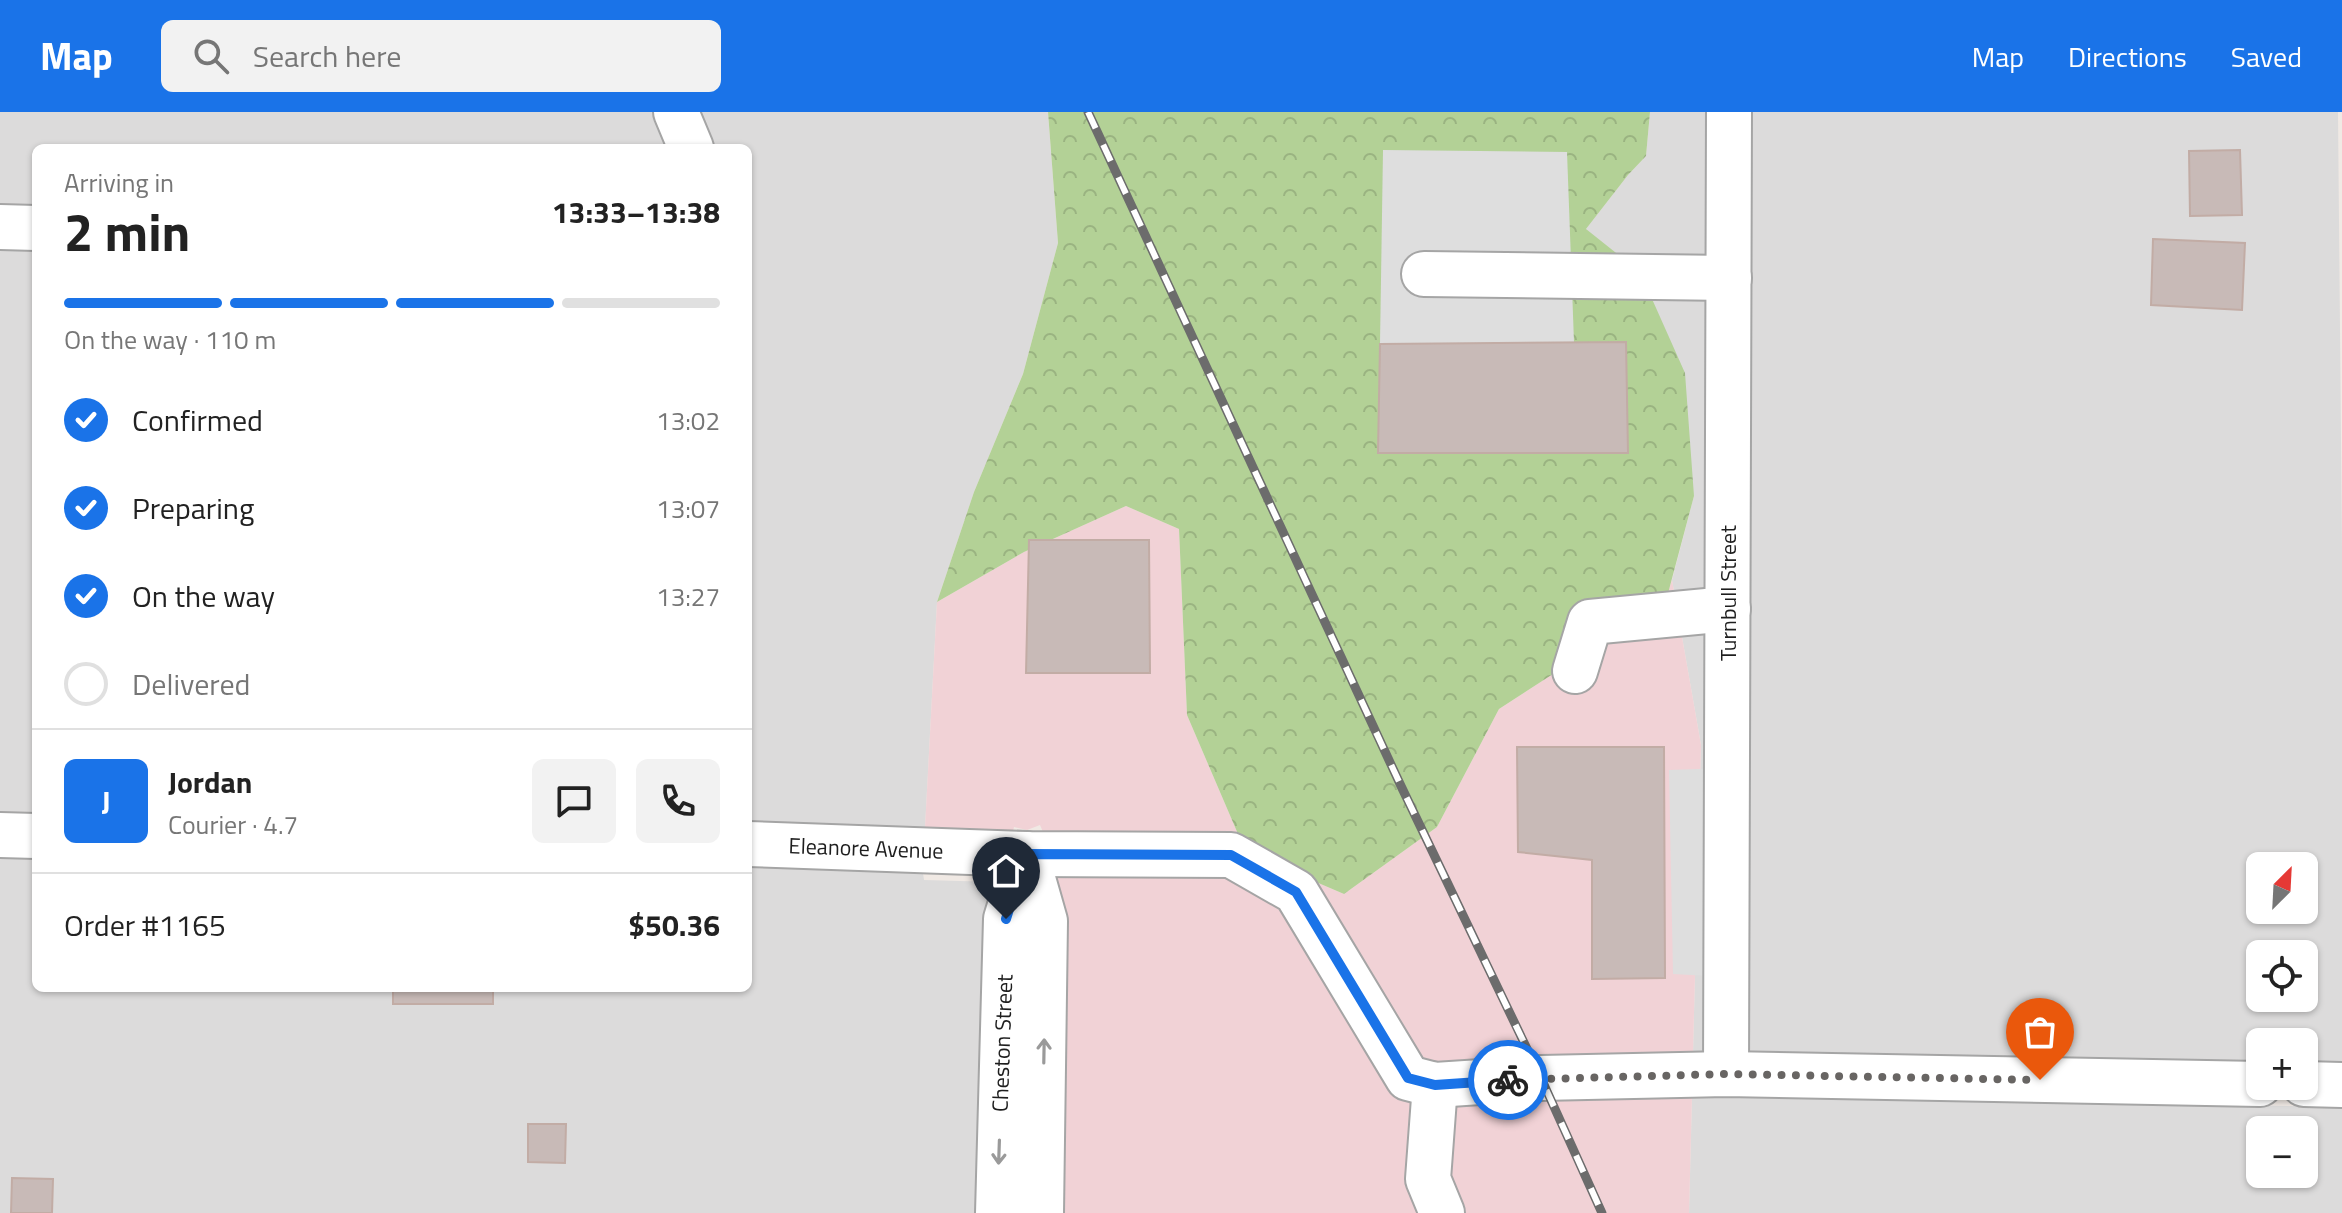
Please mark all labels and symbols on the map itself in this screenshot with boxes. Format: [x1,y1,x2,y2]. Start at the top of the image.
street label: Turnbull Street [1711,525,1745,661]
street label: Eleanore Avenue [788,828,944,868]
pin [972,837,1040,919]
north arrow [2246,852,2318,924]
street label: Cheston Street [983,973,1021,1112]
pin [2006,998,2074,1080]
one-way arrow [1036,1038,1052,1065]
courier [1468,1040,1548,1120]
one-way arrow [992,1138,1007,1165]

